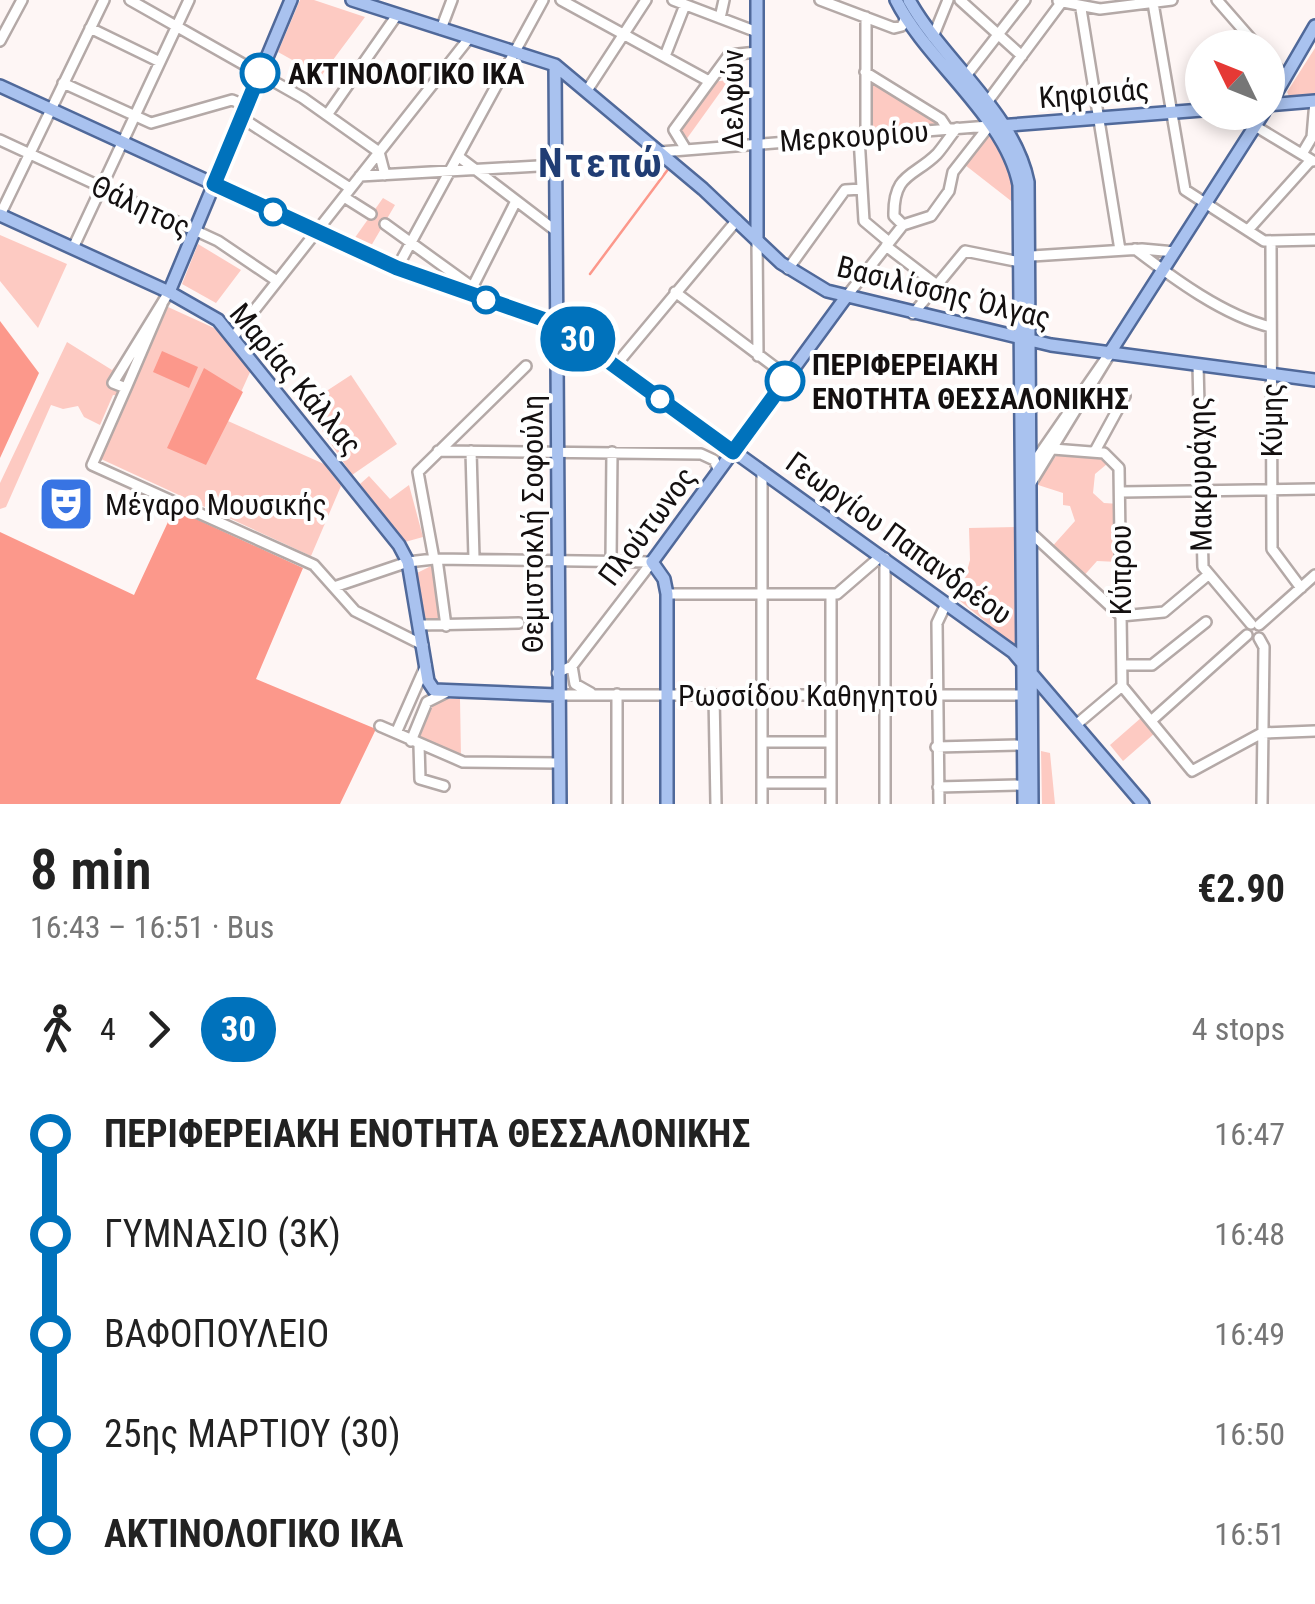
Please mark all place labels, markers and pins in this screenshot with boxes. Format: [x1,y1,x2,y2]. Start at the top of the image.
marker: ΑΚΤΙΝΟΛΟΓΙΚΟ ΙΚΑ [241,54,279,92]
place label: ΑΚΤΙΝΟΛΟΓΙΚΟ ΙΚΑ [288,56,524,91]
unlabelled marker [260,199,286,225]
unlabelled marker [473,287,499,313]
place label: ΠΕΡΙΦΕΡΕΙΑΚΗ ΕΝΟΤΗΤΑ ΘΕΣΣΑΛΟΝΙΚΗΣ [812,347,1129,416]
marker: ΠΕΡΙΦΕΡΕΙΑΚΗ ΕΝΟΤΗΤΑ ΘΕΣΣΑΛΟΝΙΚΗΣ [766,362,804,400]
unlabelled marker [647,386,673,412]
theatre icon: Μέγαρο Μουσικής [36,474,96,534]
place label: Μέγαρο Μουσικής [105,487,327,522]

